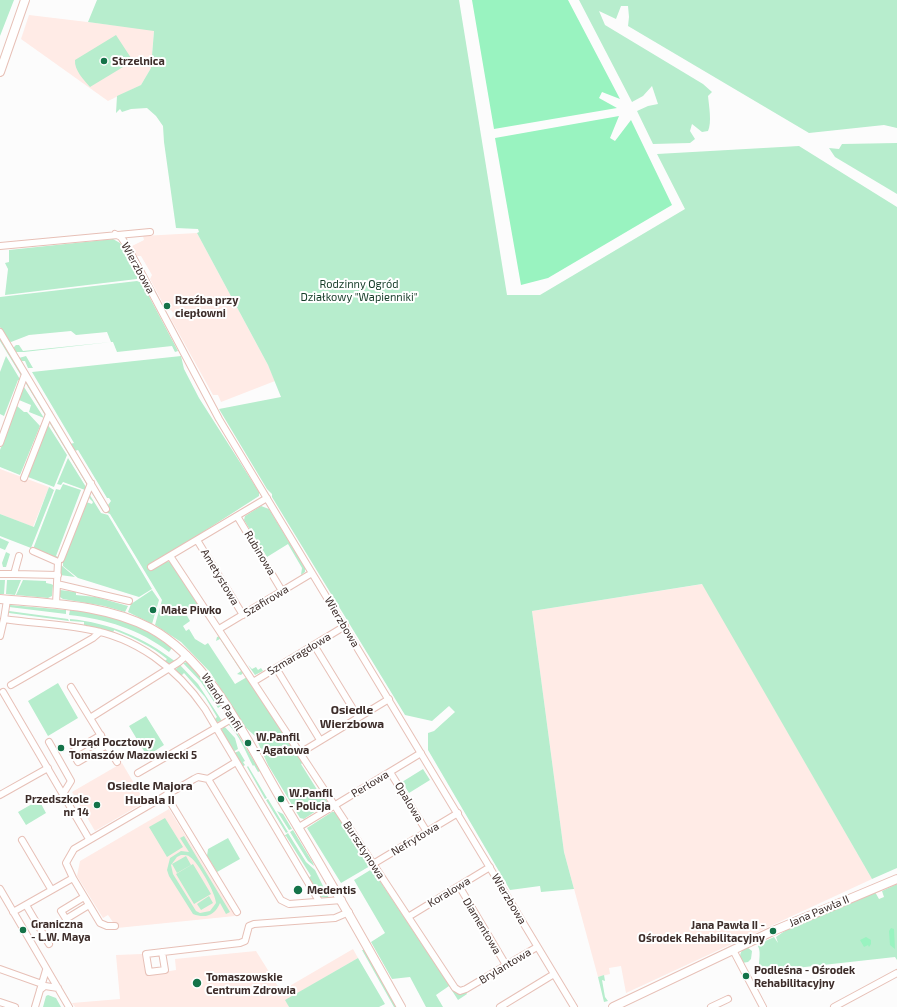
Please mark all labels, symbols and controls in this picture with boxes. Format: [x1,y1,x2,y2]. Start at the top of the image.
place label: Strzelnica [112,54,165,68]
marker: Strzelnica [99,56,109,66]
street label: Wierzbowa [118,240,158,296]
park label: Rodzinny Ogród Działkowy "Wapienniki" [300,277,418,303]
place label: Rzeźba przy ciepłowni [175,293,238,319]
marker: Rzeźba przy ciepłowni [162,301,172,311]
street label: Rubinowa [242,528,278,578]
street label: Ametystowa [198,546,242,608]
street label: Szafirowa [241,582,291,620]
street label: Wierzbowa [322,594,362,650]
place label: Małe Piwko [161,603,221,617]
marker: Małe Piwko [148,605,158,615]
street label: Szmaragdowa [265,630,333,678]
street label: Wandy Panfil [198,671,246,733]
district label: Osiedle Wierzbowa [320,703,384,731]
place label: W.Panfil - Agatowa [256,730,309,756]
place label: Urząd Pocztowy Tomaszów Mazowiecki 5 [69,735,197,761]
marker: W.Panfil - Agatowa [243,738,253,748]
marker: Urząd Pocztowy Tomaszów Mazowiecki 5 [56,743,66,753]
street label: Perłowa [349,768,391,800]
district label: Osiedle Majora Hubala II [107,779,193,807]
street label: Opalowa [392,780,426,824]
place label: W.Panfil - Policja [289,786,333,812]
place label: Przedszkole nr 14 [25,792,89,818]
marker: W.Panfil - Policja [276,794,286,804]
marker: Przedszkole nr 14 [92,800,102,810]
street label: Bursztynowa [340,819,388,881]
street label: Nefrytowa [389,820,441,858]
street label: Wierzbowa [489,871,529,927]
street label: Koralowa [425,874,473,910]
place label: Medentis [307,883,356,897]
marker: Medentis [292,884,304,896]
street label: Jana Pawła II [787,892,851,930]
street label: Diamentowa [460,895,504,957]
place label: Graniczna - L.W. Maya [31,917,91,943]
place label: Jana Pawła II - Ośrodek Rehabilitacyjny [638,918,765,944]
marker: Graniczna - L.W. Maya [18,925,28,935]
marker: Jana Pawła II - Ośrodek Rehabilitacyjny [768,926,778,936]
street label: Brylantowa [477,945,533,987]
place label: Podleśna - Ośrodek Rehabilitacyjny [754,963,855,989]
place label: Tomaszowskie Centrum Zdrowia [206,970,296,996]
marker: Podleśna - Ośrodek Rehabilitacyjny [741,971,751,981]
marker: Tomaszowskie Centrum Zdrowia [191,977,203,989]

